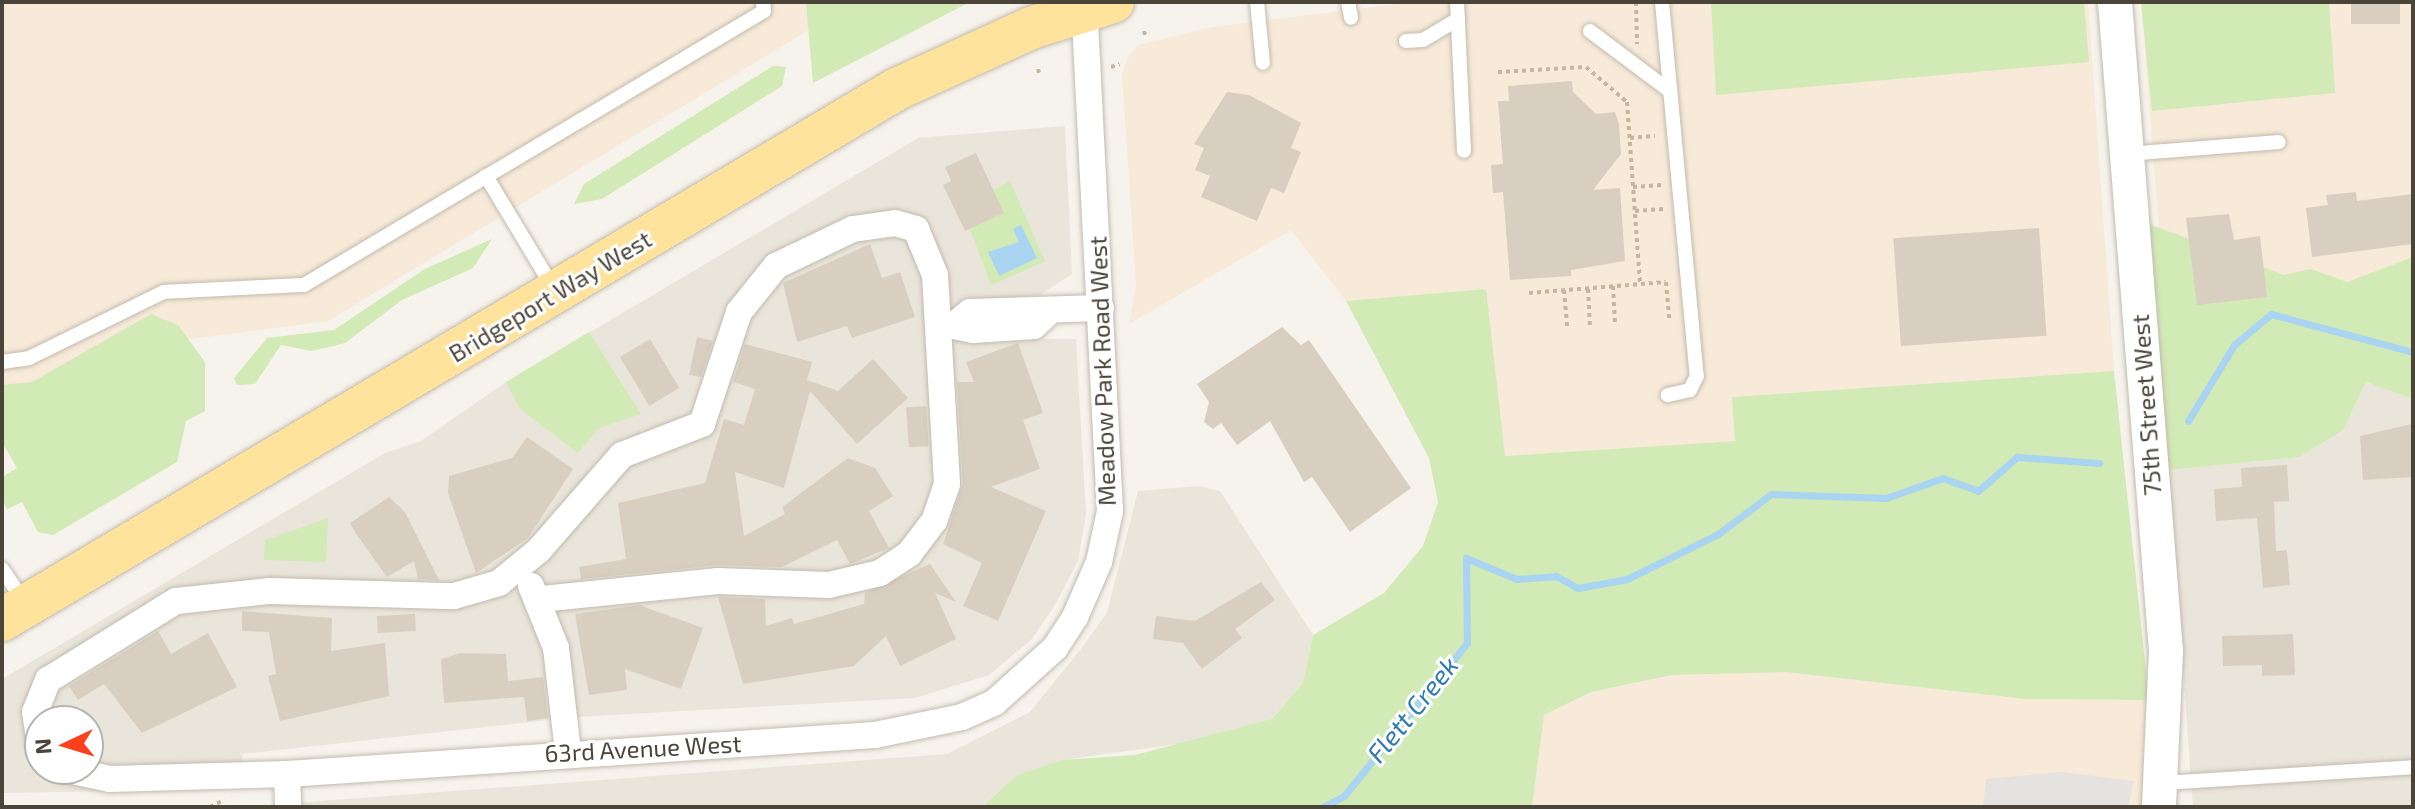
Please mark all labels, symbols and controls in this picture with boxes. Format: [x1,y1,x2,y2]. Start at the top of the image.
street label: Bridgeport Way West [443,224,657,368]
street label: Meadow Park Road West [1083,235,1121,507]
street label: 75th Street West [2125,313,2167,497]
water label: Flett Creek [1360,650,1464,768]
north arrow [24,705,104,785]
street label: 63rd Avenue West [543,728,743,768]
text: N [29,738,56,755]

